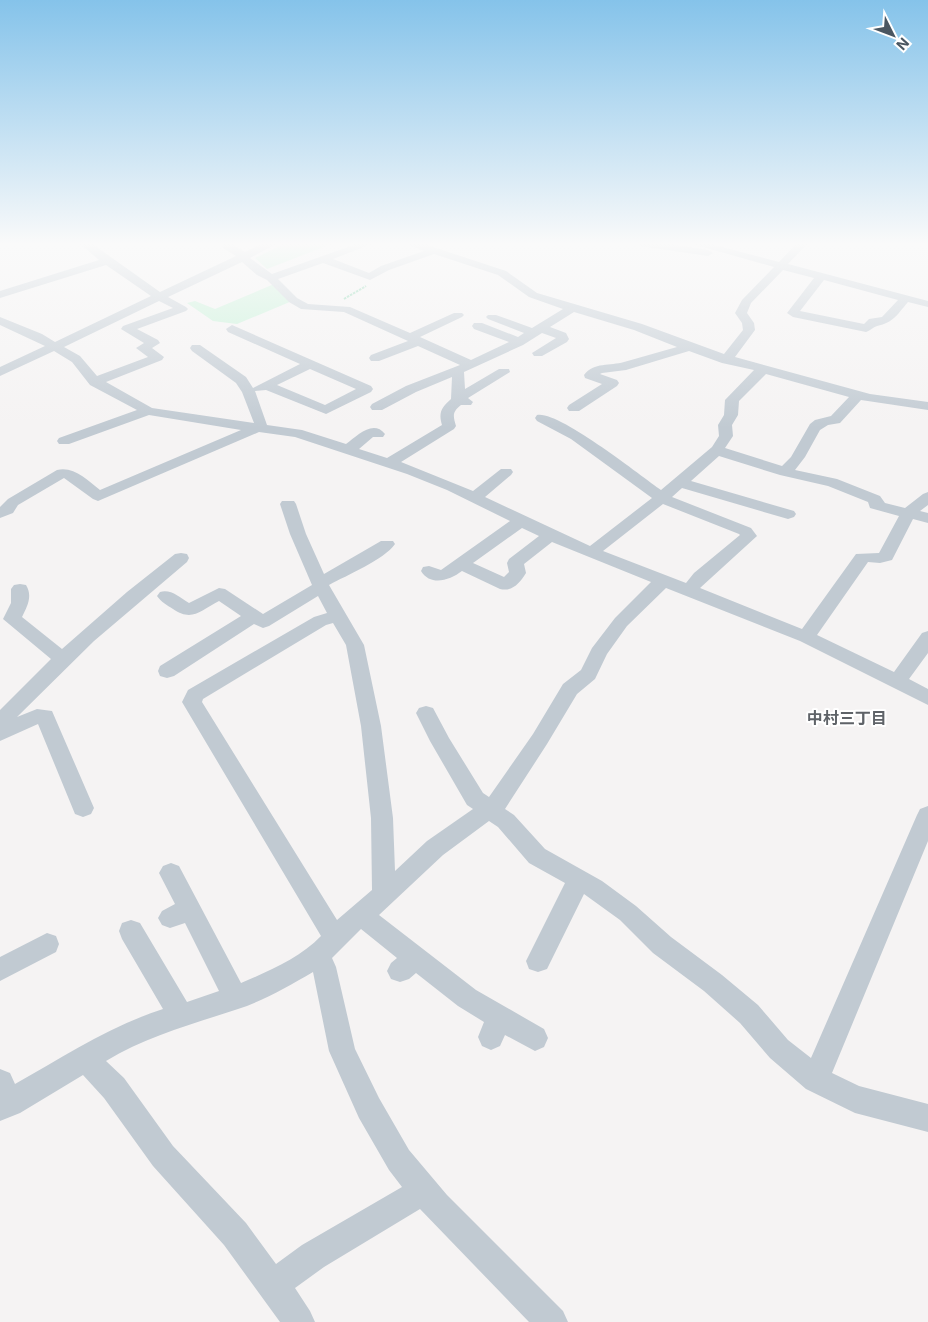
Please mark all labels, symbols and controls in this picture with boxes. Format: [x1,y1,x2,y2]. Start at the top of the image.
north arrow [868,10,918,60]
text: N [893,34,913,54]
district label: 中村三丁目 [807,708,887,728]

